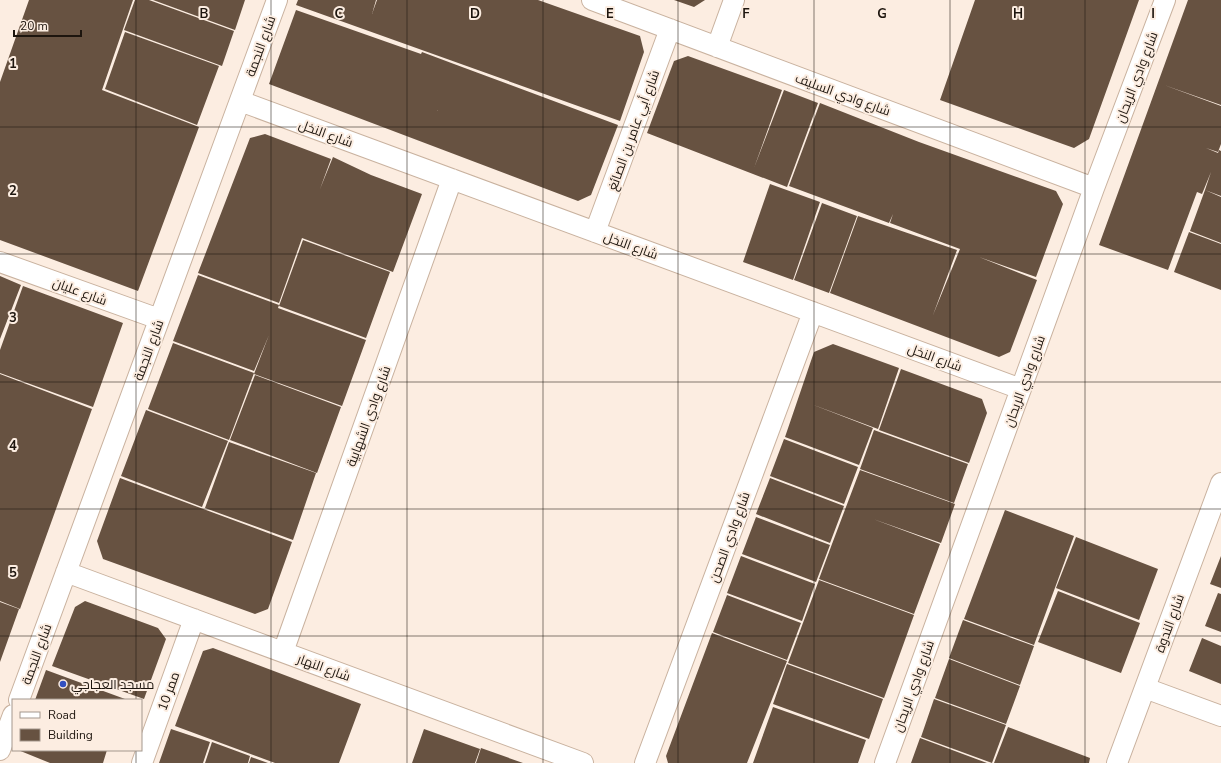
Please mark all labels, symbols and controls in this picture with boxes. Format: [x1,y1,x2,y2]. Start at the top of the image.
text: B [200,5,209,23]
text: C [335,5,344,23]
text: D [470,5,480,23]
text: E [606,5,614,23]
text: F [742,5,750,23]
text: G [877,5,887,23]
text: H [1013,5,1023,23]
text: I [1151,5,1155,23]
scale bar [14,12,81,38]
street label: شارع النجمة [242,13,280,79]
text: 20 m [20,18,48,34]
street label: شارع وادي الريحان [1111,29,1164,126]
text: 1 [9,55,17,73]
street label: شارع أبي عامر بن الصائغ [604,68,665,193]
street label: شارع وادي السليف [792,69,893,121]
street label: شارع النخل [296,116,355,152]
text: 2 [9,182,17,200]
street label: شارع النخل [601,228,660,264]
street label: شارع عليان [50,274,109,310]
text: 3 [9,309,17,327]
street label: شارع النجمة [130,317,168,383]
street label: شارع وادي الريحان [1000,333,1051,430]
street label: شارع النخل [905,340,964,376]
street label: شارع وادي الشهابية [342,364,396,469]
text: 4 [9,437,17,455]
street label: شارع وادي الصحن [705,489,756,586]
text: 5 [9,564,17,582]
street label: شارع الندوة [1151,592,1189,655]
street label: شارع النجمة [18,621,56,687]
street label: شارع وادي الريحان [889,638,940,735]
street label: شارع النهار [294,650,353,686]
street label: ممر 10 [154,669,184,713]
place label: مسجد العجاجي [71,676,154,695]
marker: مسجد العجاجي [58,679,68,689]
legend [12,699,142,751]
text: Road [48,707,76,723]
text: Building [48,727,93,743]

